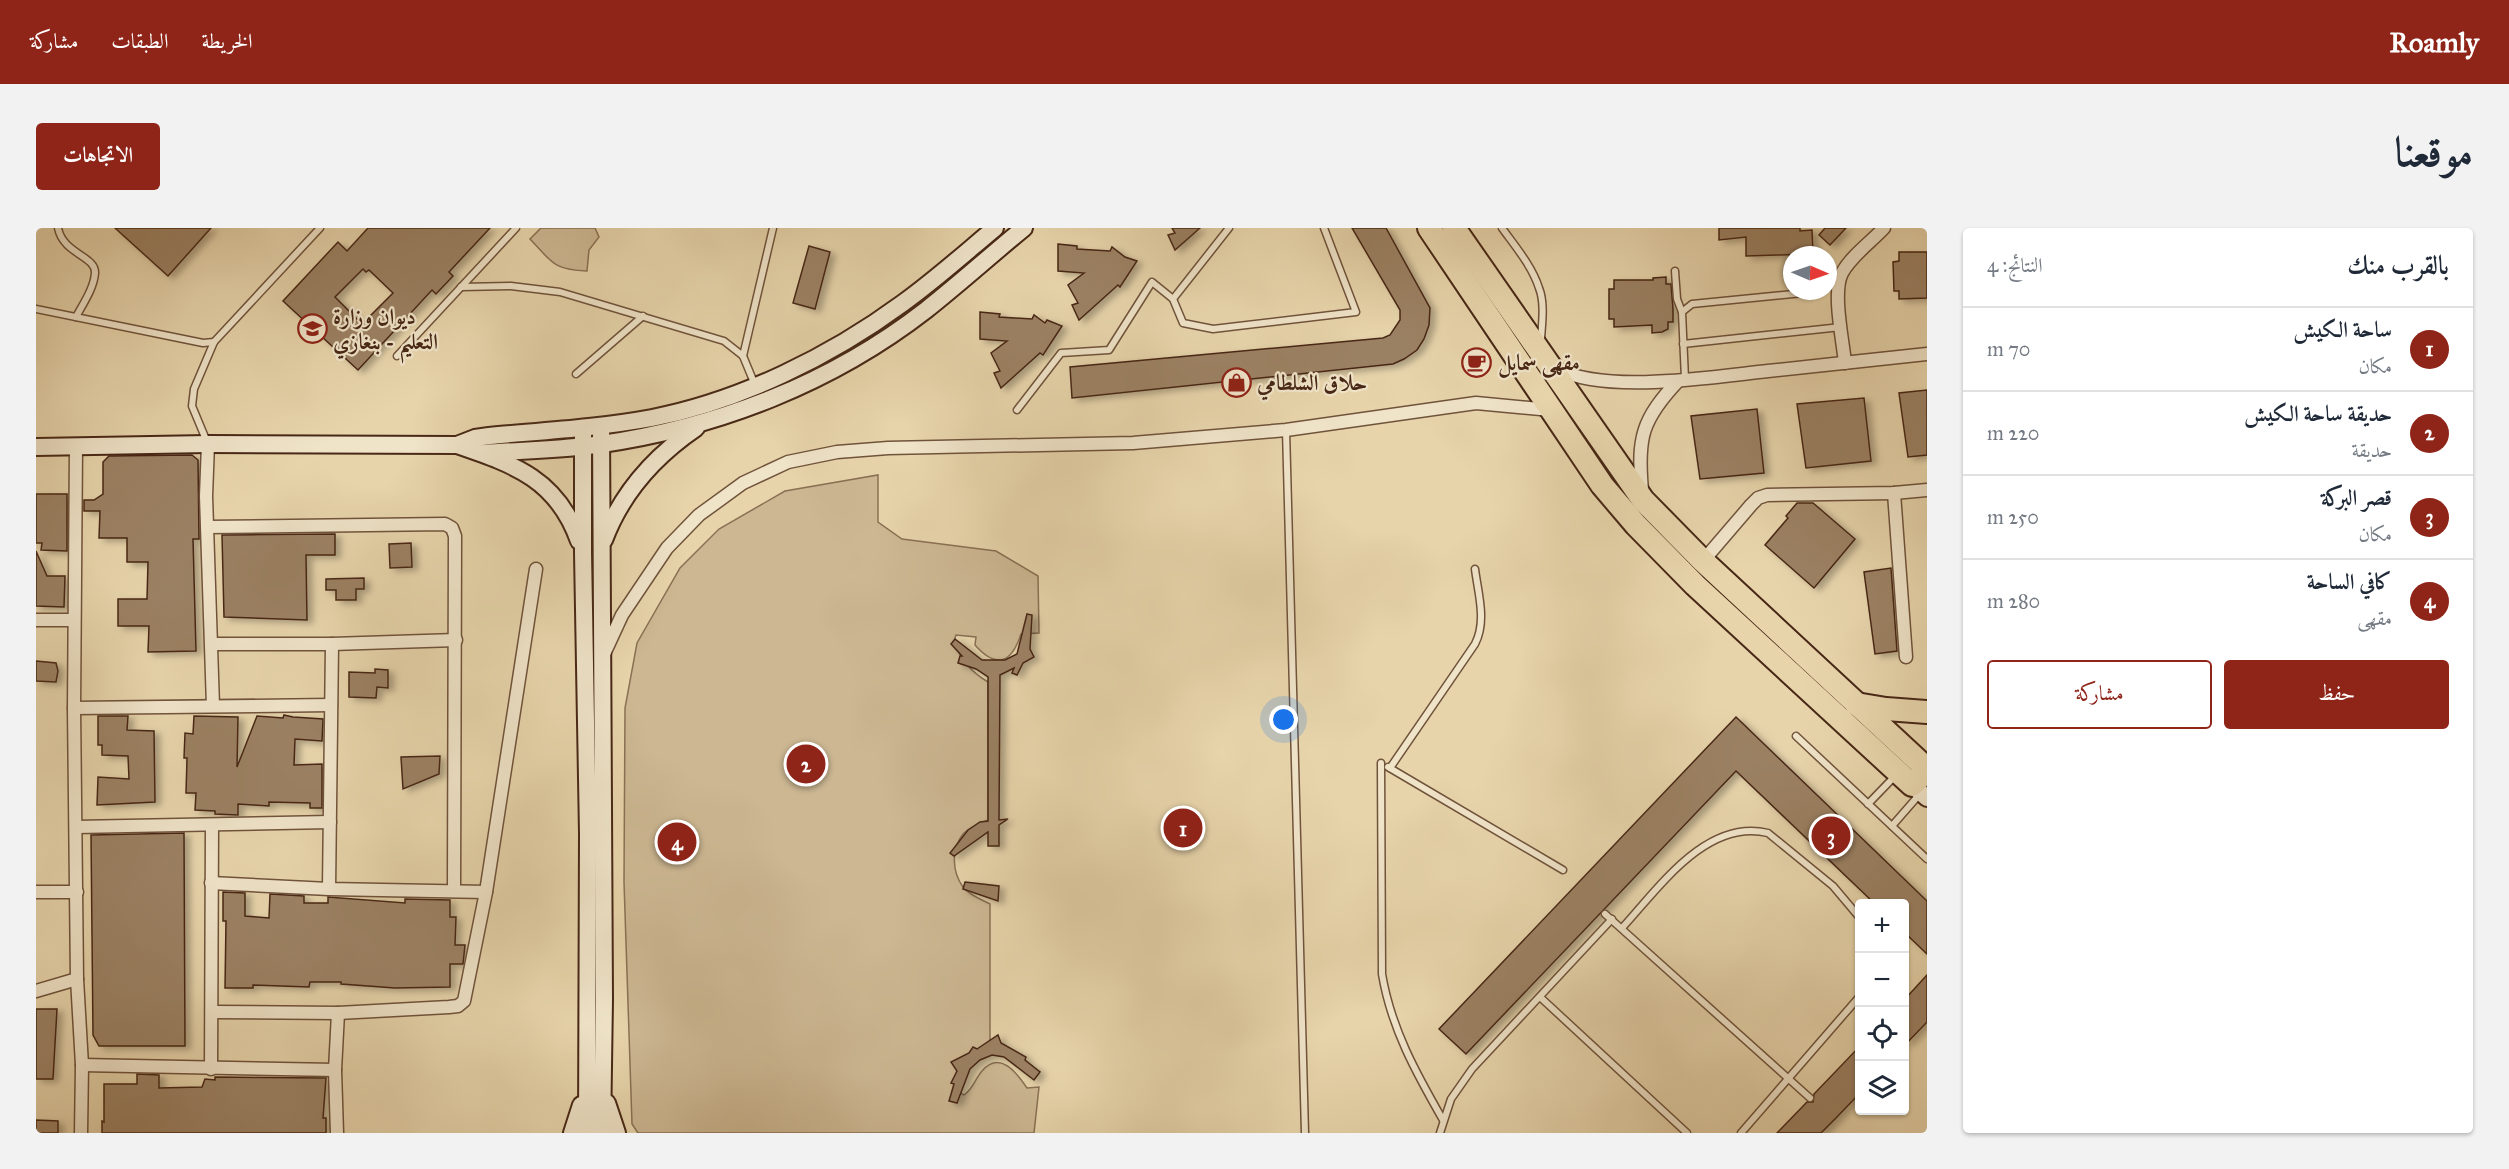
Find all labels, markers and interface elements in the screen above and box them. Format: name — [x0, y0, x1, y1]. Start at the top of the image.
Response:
text: Roamly — [2390, 25, 2479, 60]
text: مشاركة — [30, 28, 78, 54]
text: الطبقات — [111, 28, 168, 54]
text: الخريطة — [201, 28, 253, 54]
button: الاتجاهات — [36, 123, 160, 190]
text: موقعنا — [2395, 126, 2473, 178]
north arrow — [1783, 246, 1837, 300]
text: بالقرب منك — [2347, 249, 2449, 281]
text: النتائج: 4 — [1987, 253, 2043, 277]
place label: ديوان وزارة التعليم - بنغازي — [333, 303, 438, 364]
school or university icon: ديوان وزارة التعليم - بنغازي — [296, 313, 328, 345]
text: ساحة الكيش — [2293, 316, 2392, 343]
text: 70 m — [1987, 337, 2030, 361]
text: 1 — [2426, 337, 2433, 361]
cafe icon: مقهى سمايل — [1461, 346, 1493, 378]
place label: مقهى سمايل — [1498, 349, 1580, 378]
text: مكان — [2358, 354, 2392, 378]
shop icon: حلاق الشلطامي — [1220, 366, 1252, 398]
place label: حلاق الشلطامي — [1256, 369, 1367, 401]
text: حديقة ساحة الكيش — [2244, 400, 2392, 427]
text: 220 m — [1987, 421, 2039, 445]
text: 2 — [2425, 421, 2434, 445]
text: حديقة — [2352, 438, 2392, 462]
text: قصر البركة — [2321, 484, 2392, 511]
text: 250 m — [1987, 505, 2039, 529]
text: 3 — [2426, 505, 2434, 529]
text: مكان — [2358, 522, 2392, 546]
text: كافي الساحة — [2307, 568, 2392, 595]
text: 280 m — [1987, 589, 2040, 613]
text: 4 — [2424, 589, 2435, 613]
text: مقهى — [2357, 606, 2392, 630]
button: مشاركة — [1987, 660, 2212, 729]
button: حفظ — [2224, 660, 2449, 729]
your location — [1269, 705, 1298, 734]
pin: 2 — [786, 742, 826, 786]
pin: 1 — [1164, 806, 1202, 850]
pin: 3 — [1812, 814, 1850, 858]
pin: 4 — [658, 820, 696, 864]
map controls — [1855, 899, 1909, 1115]
button: + — [1855, 899, 1909, 953]
button: − — [1855, 953, 1909, 1007]
button: locate — [1855, 1007, 1909, 1061]
button: layers — [1855, 1061, 1909, 1115]

